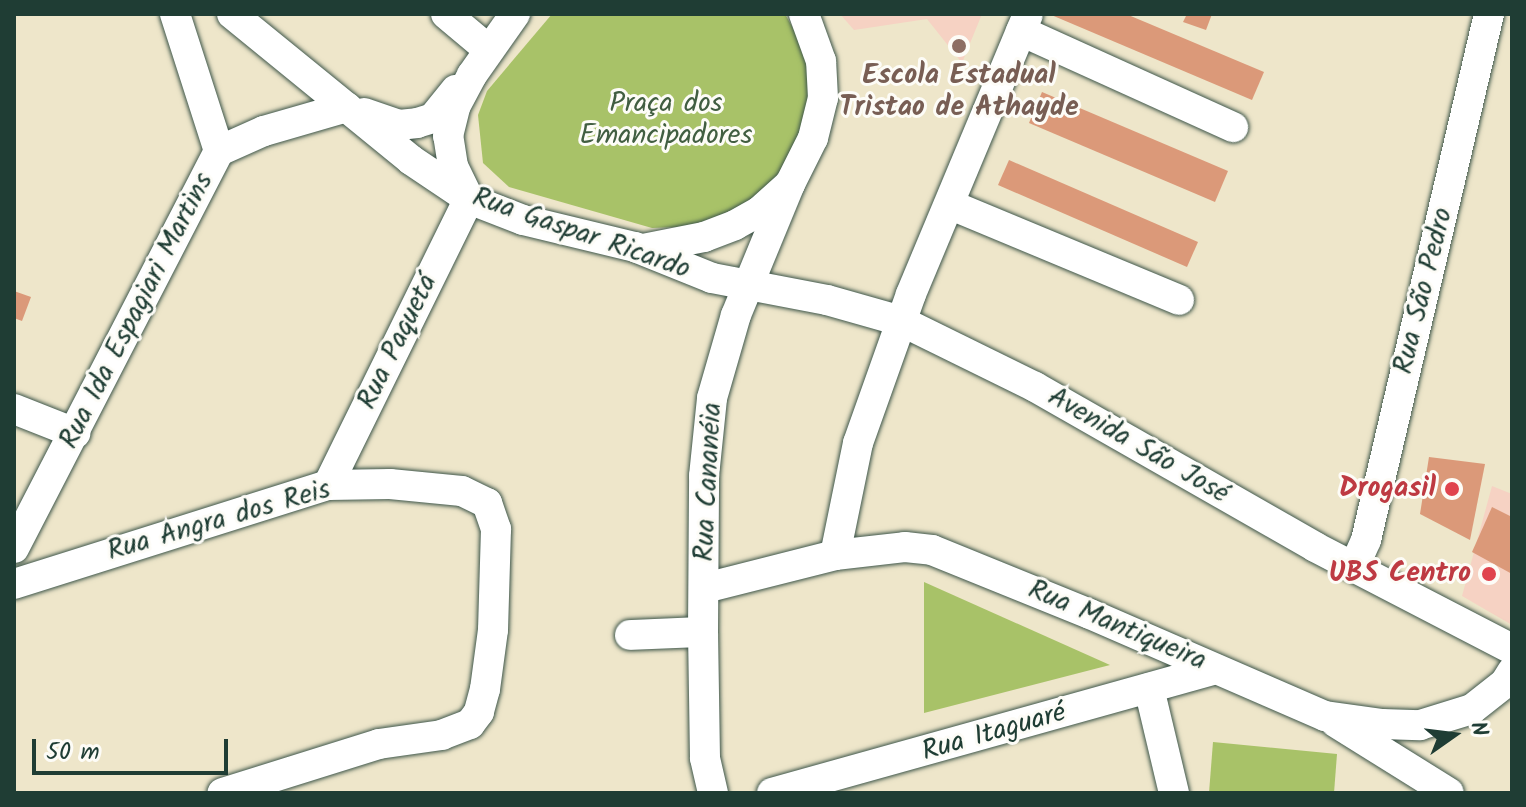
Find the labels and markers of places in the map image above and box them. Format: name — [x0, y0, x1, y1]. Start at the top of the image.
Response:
marker: Escola Estadual Tristao de Athayde — [950, 37, 968, 55]
place label: Escola Estadual Tristao de Athayde — [839, 59, 1079, 125]
place label: Drogasil — [1339, 472, 1436, 506]
marker: Drogasil — [1443, 480, 1461, 498]
place label: UBS Centro — [1329, 557, 1471, 591]
marker: UBS Centro — [1478, 563, 1500, 585]

